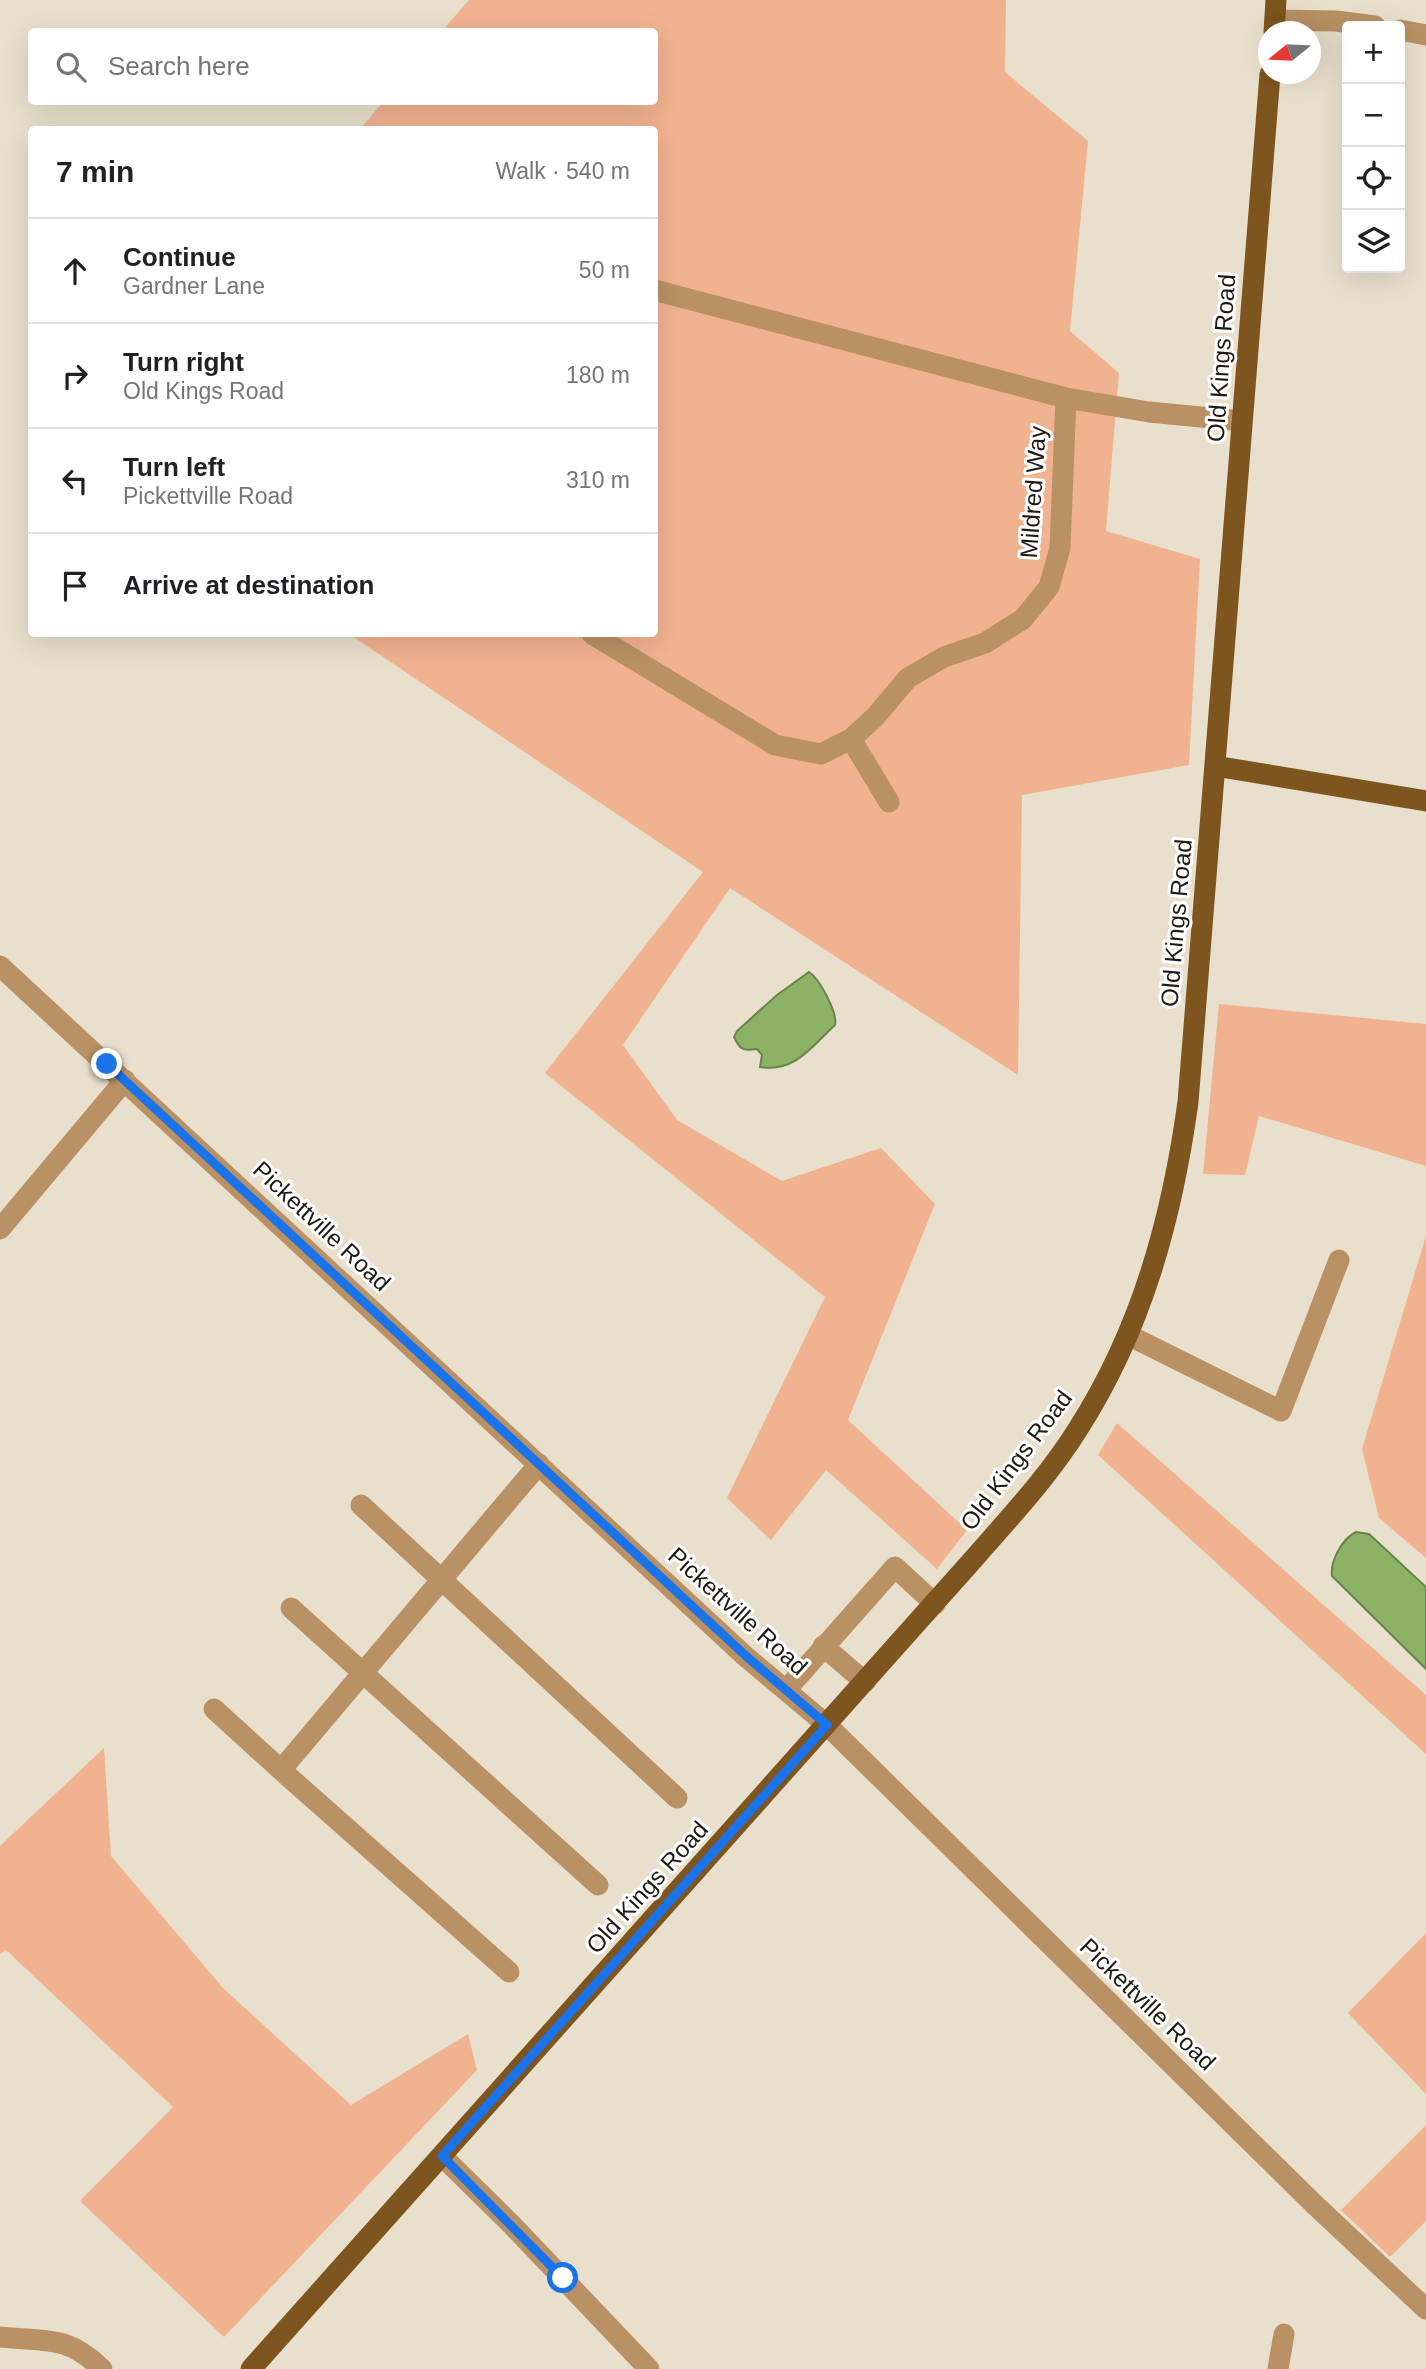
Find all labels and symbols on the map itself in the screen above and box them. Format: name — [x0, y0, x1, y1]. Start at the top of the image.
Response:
north arrow — [1258, 21, 1321, 84]
street label: Old Kings Road — [1202, 273, 1240, 443]
street label: Mildred Way — [1015, 425, 1051, 559]
street label: Old Kings Road — [1155, 838, 1197, 1008]
route end — [91, 1048, 122, 1079]
street label: Pickettville Road — [248, 1156, 396, 1296]
street label: Old Kings Road — [955, 1385, 1077, 1535]
street label: Pickettville Road — [663, 1542, 813, 1680]
street label: Old Kings Road — [581, 1816, 713, 1958]
street label: Pickettville Road — [1075, 1933, 1221, 2075]
route start — [547, 2262, 578, 2293]

